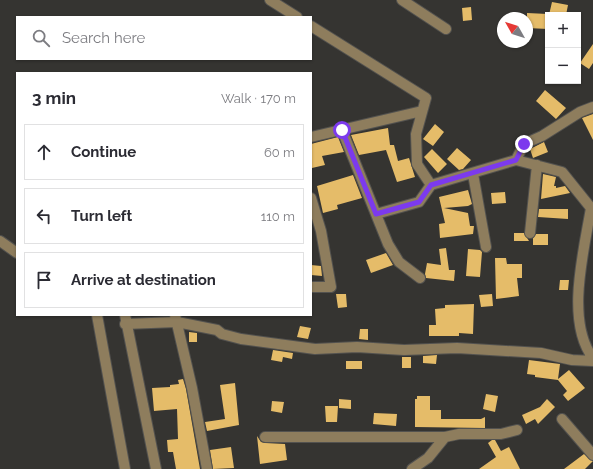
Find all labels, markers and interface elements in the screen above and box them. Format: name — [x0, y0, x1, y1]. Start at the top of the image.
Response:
north arrow — [497, 12, 533, 48]
map controls — [545, 12, 581, 84]
button: + — [545, 12, 581, 48]
search box — [16, 16, 312, 60]
icon: search — [30, 27, 52, 49]
text: Search here — [62, 29, 145, 47]
button: − — [545, 48, 581, 84]
text: 3 min — [32, 88, 76, 108]
text: Walk · 170 m — [221, 91, 296, 106]
route start — [333, 121, 351, 139]
route end — [515, 135, 533, 153]
icon: ahead — [33, 141, 55, 163]
text: Continue — [71, 143, 136, 161]
text: 60 m — [264, 145, 295, 160]
icon: left — [33, 205, 55, 227]
text: Turn left — [71, 207, 132, 225]
text: 110 m — [261, 209, 295, 224]
icon: arrive — [33, 269, 55, 291]
text: Arrive at destination — [71, 271, 216, 289]

